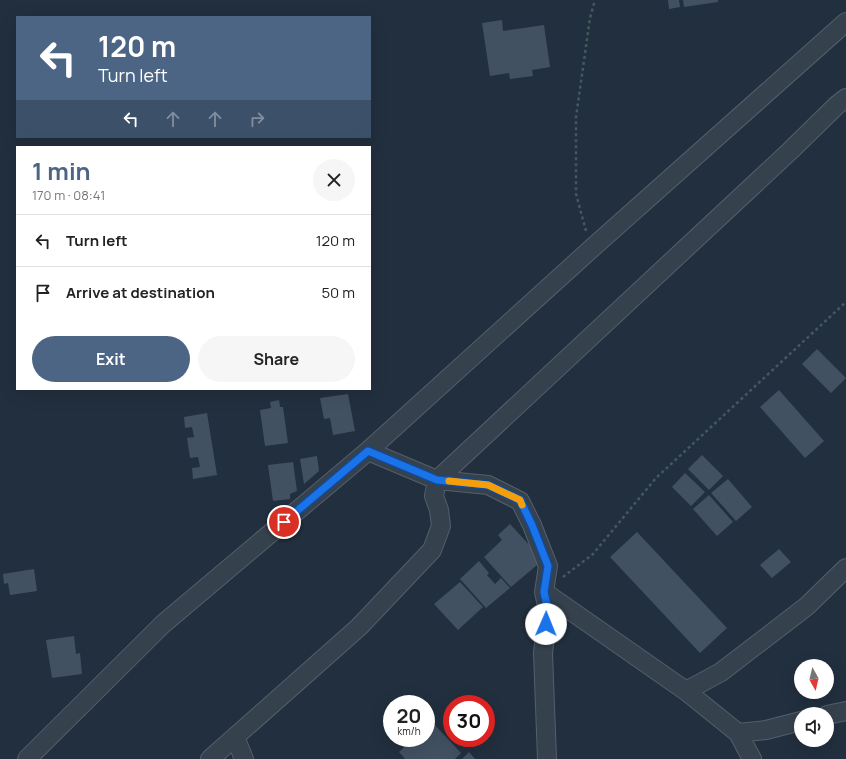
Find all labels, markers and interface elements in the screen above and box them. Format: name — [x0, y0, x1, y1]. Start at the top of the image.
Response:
text: 120 m — [98, 27, 176, 65]
icon: left — [32, 32, 84, 84]
text: Turn left — [98, 63, 168, 87]
icon: left — [120, 108, 142, 130]
icon: ahead — [162, 108, 184, 130]
icon: ahead — [204, 108, 226, 130]
icon: right — [246, 108, 268, 130]
text: 1 min — [32, 154, 91, 187]
button: close — [313, 159, 355, 201]
text: 170 m · 08:41 — [32, 186, 105, 204]
icon: left — [32, 230, 54, 252]
text: Turn left — [66, 230, 128, 251]
text: 120 m — [316, 230, 355, 251]
icon: arrive — [32, 282, 54, 304]
text: Arrive at destination — [66, 282, 215, 303]
text: 50 m — [321, 282, 355, 303]
button: Exit — [32, 336, 190, 382]
button: Share — [198, 336, 355, 382]
pin — [267, 505, 301, 539]
icon: arrive — [273, 511, 295, 533]
position arrow — [525, 603, 567, 645]
north arrow — [794, 659, 834, 699]
map controls — [794, 659, 834, 747]
speed limit sign: 30 — [443, 695, 495, 747]
text: 20 — [396, 702, 422, 729]
button: sound — [794, 707, 834, 747]
text: km/h — [397, 724, 421, 738]

